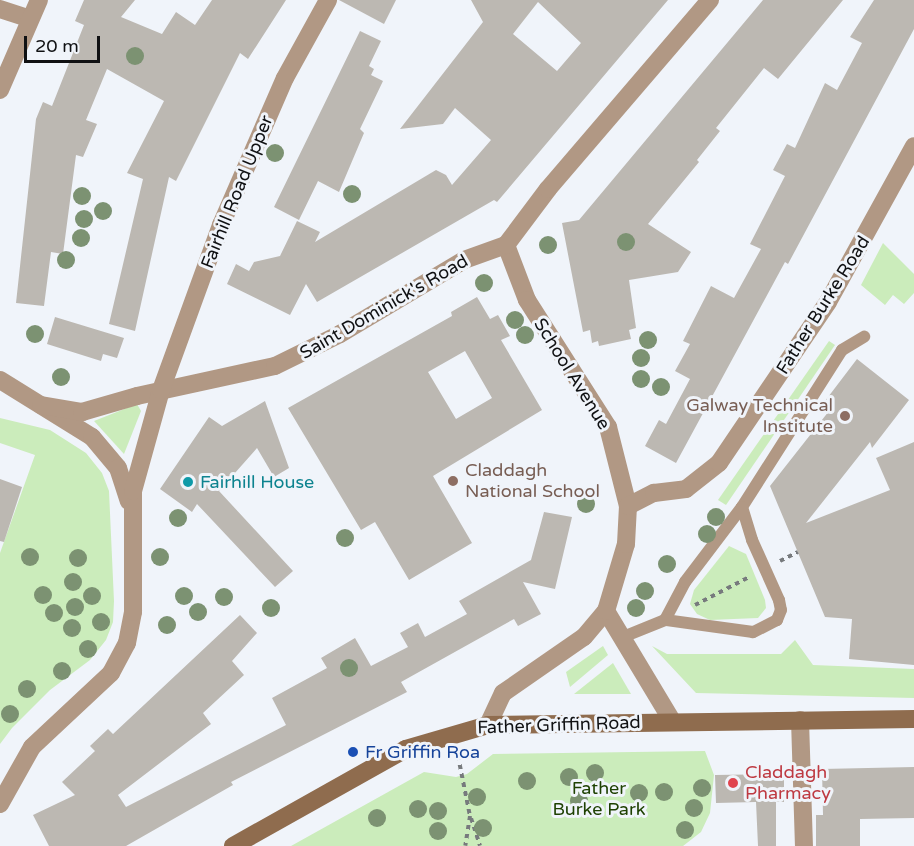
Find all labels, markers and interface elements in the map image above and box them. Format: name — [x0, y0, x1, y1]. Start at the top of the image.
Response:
scale bar — [27, 24, 104, 62]
text: 20 m — [35, 35, 79, 57]
street label: Fairhill Road Upper — [196, 112, 278, 272]
street label: Father Burke Road — [772, 232, 874, 378]
street label: Saint Dominick's Road — [296, 250, 472, 364]
street label: School Avenue — [529, 314, 615, 434]
place label: Galway Technical Institute — [686, 395, 833, 438]
marker: Galway Technical Institute — [838, 409, 852, 423]
place label: Claddagh National School — [465, 460, 600, 502]
place label: Fairhill House — [200, 471, 314, 493]
marker: Claddagh National School — [446, 474, 460, 488]
marker: Fairhill House — [181, 475, 195, 489]
street label: Father Griffin Road — [477, 711, 641, 739]
place label: Fr Griffin Roa — [365, 741, 480, 763]
marker: Fr Griffin Roa — [346, 745, 360, 759]
place label: Claddagh Pharmacy — [745, 762, 831, 804]
marker: Claddagh Pharmacy — [726, 776, 740, 790]
park label: Father Burke Park — [552, 778, 646, 820]

